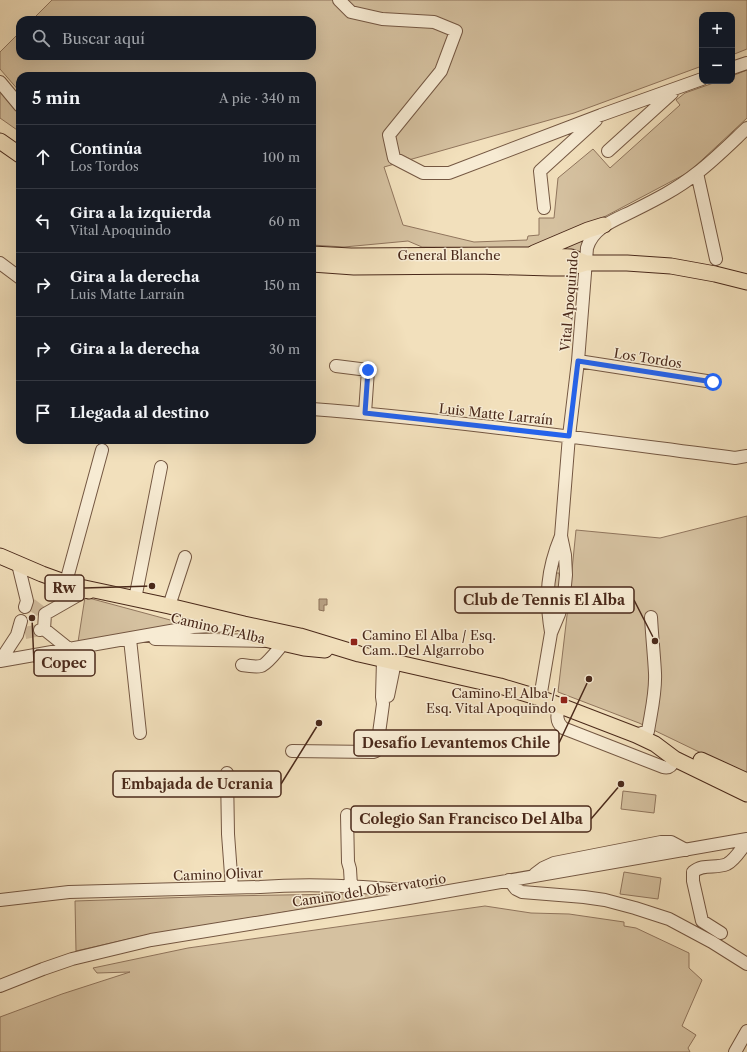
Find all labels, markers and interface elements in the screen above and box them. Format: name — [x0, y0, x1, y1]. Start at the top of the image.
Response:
map controls — [699, 12, 735, 84]
button: + — [699, 12, 735, 48]
search box — [16, 16, 316, 60]
icon: search — [30, 27, 52, 49]
text: Buscar aquí — [62, 29, 145, 48]
button: − — [699, 48, 735, 84]
text: 5 min — [32, 88, 80, 108]
text: A pie · 340 m — [219, 90, 300, 106]
text: Continúa — [70, 139, 142, 158]
icon: ahead — [32, 146, 54, 168]
text: 100 m — [262, 149, 300, 165]
text: Los Tordos — [70, 158, 139, 174]
text: Gira a la izquierda — [70, 203, 211, 222]
icon: left — [32, 210, 54, 232]
text: 60 m — [269, 213, 300, 229]
text: Vital Apoquindo — [70, 222, 171, 238]
street label: General Blanche — [398, 247, 500, 263]
street label: Vital Apoquindo — [557, 250, 581, 353]
text: Gira a la derecha — [70, 267, 200, 286]
icon: right — [32, 274, 54, 296]
text: 150 m — [264, 277, 300, 293]
text: Luis Matte Larraín — [70, 286, 185, 302]
icon: right — [32, 338, 54, 360]
text: Gira a la derecha — [70, 339, 200, 358]
text: 30 m — [269, 341, 300, 357]
street label: Los Tordos — [613, 345, 683, 371]
route end — [359, 361, 377, 379]
route start — [704, 373, 722, 391]
street label: Luis Matte Larraín — [438, 400, 554, 428]
icon: arrive — [32, 402, 54, 424]
text: Llegada al destino — [70, 403, 209, 422]
callout: Rw — [45, 575, 84, 601]
text: Rw — [52, 579, 77, 597]
callout: Club de Tennis El Alba — [455, 587, 634, 613]
text: Club de Tennis El Alba — [463, 591, 626, 609]
street label: Camino El Alba — [169, 609, 267, 647]
place label: Camino El Alba / Esq. Cam. Del Algarrobo — [362, 627, 496, 658]
marker: Camino El Alba / Esq. Cam. Del Algarrobo — [349, 637, 359, 647]
callout: Copec — [34, 650, 95, 676]
text: Copec — [41, 654, 87, 672]
place label: Camino El Alba / Esq. Vital Apoquindo — [426, 685, 556, 716]
marker: Camino El Alba / Esq. Vital Apoquindo — [559, 695, 569, 705]
callout: Desafío Levantemos Chile — [354, 730, 559, 756]
text: Desafío Levantemos Chile — [362, 734, 550, 752]
callout: Embajada de Ucrania — [113, 771, 281, 797]
text: Embajada de Ucrania — [121, 775, 274, 793]
callout: Colegio San Francisco Del Alba — [351, 806, 591, 832]
text: Colegio San Francisco Del Alba — [359, 810, 584, 828]
street label: Camino Olivar — [173, 864, 264, 884]
street label: Camino del Observatorio — [291, 870, 447, 910]

